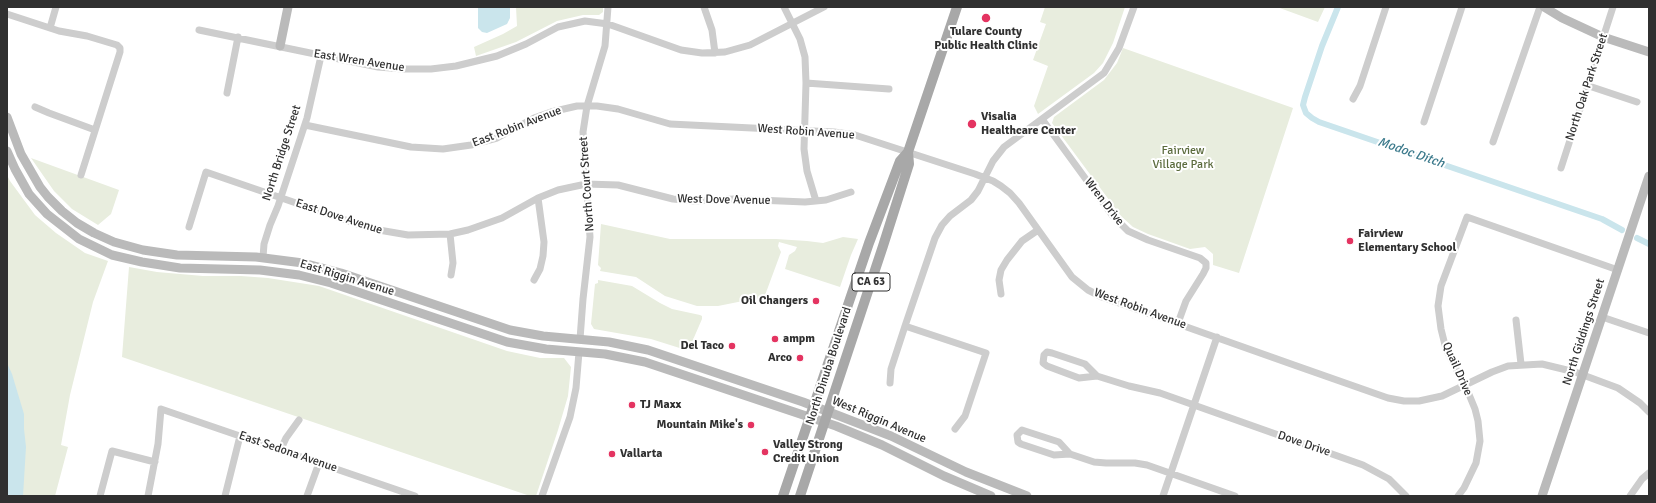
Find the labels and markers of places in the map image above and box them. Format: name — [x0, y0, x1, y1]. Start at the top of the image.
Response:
marker: Tulare County Public Health Clinic — [980, 12, 992, 24]
place label: Tulare County Public Health Clinic — [934, 25, 1038, 53]
place label: Visalia Healthcare Center — [981, 110, 1076, 138]
marker: Visalia Healthcare Center — [966, 118, 978, 130]
place label: Fairview Elementary School — [1358, 227, 1456, 255]
marker: Fairview Elementary School — [1345, 236, 1355, 246]
place label: Oil Changers — [741, 294, 808, 308]
marker: Oil Changers — [811, 296, 821, 306]
place label: ampm — [783, 332, 815, 346]
marker: ampm — [770, 334, 780, 344]
place label: Del Taco — [680, 339, 724, 353]
marker: Del Taco — [727, 341, 737, 351]
place label: Arco — [768, 351, 792, 365]
marker: Arco — [795, 353, 805, 363]
place label: TJ Maxx — [640, 398, 681, 412]
marker: TJ Maxx — [627, 400, 637, 410]
place label: Mountain Mike's — [656, 418, 743, 432]
marker: Mountain Mike's — [746, 420, 756, 430]
place label: Valley Strong Credit Union — [773, 438, 843, 466]
place label: Vallarta — [620, 447, 662, 461]
marker: Valley Strong Credit Union — [760, 447, 770, 457]
marker: Vallarta — [607, 449, 617, 459]

